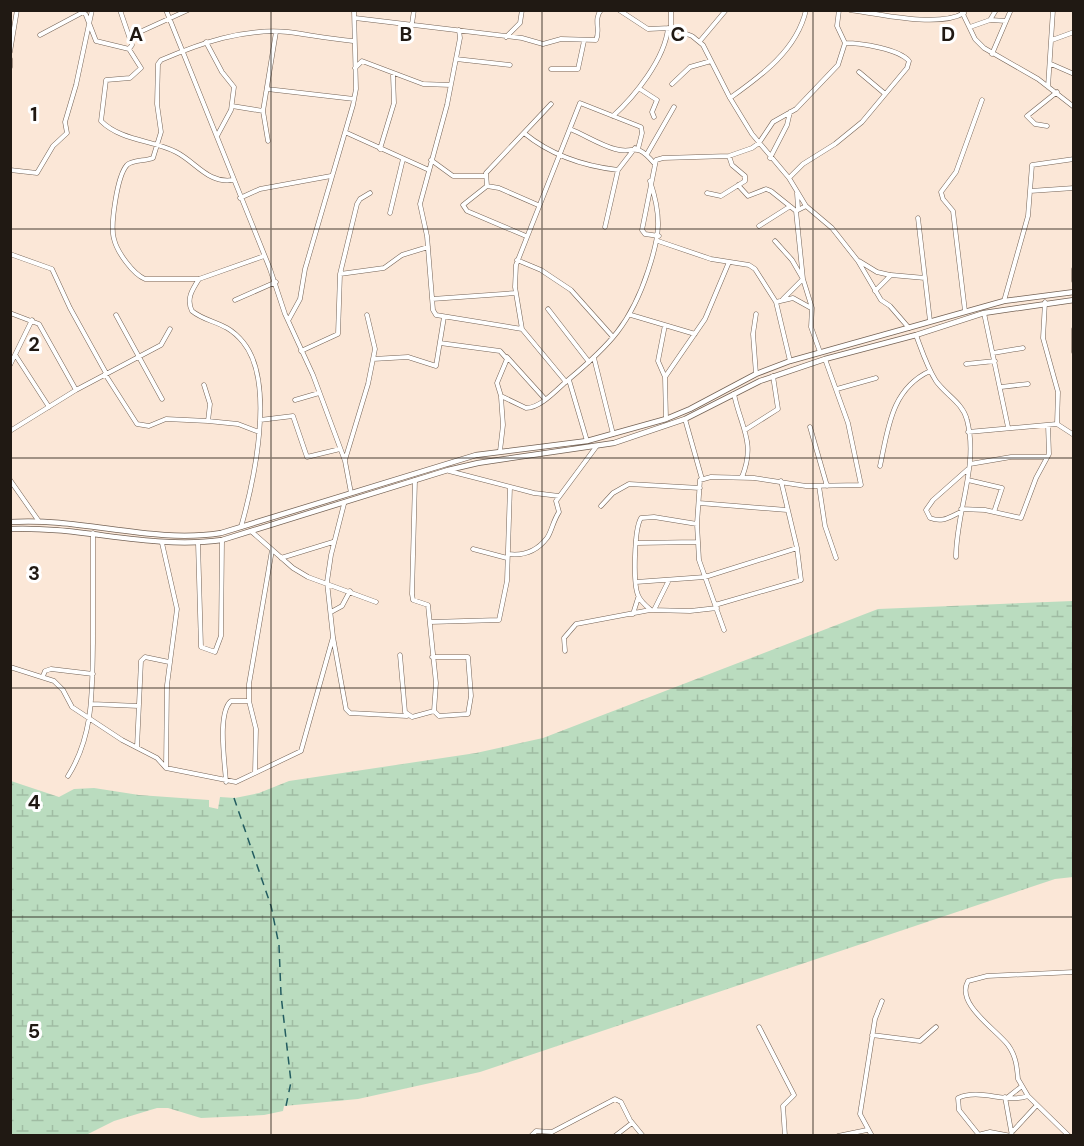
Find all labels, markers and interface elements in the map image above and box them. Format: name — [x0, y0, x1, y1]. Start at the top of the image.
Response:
text: A — [129, 21, 143, 47]
text: B — [400, 21, 412, 47]
text: C — [671, 21, 685, 47]
text: D — [941, 21, 955, 47]
text: 1 — [30, 101, 38, 127]
text: 2 — [28, 331, 40, 357]
text: 3 — [28, 560, 40, 586]
text: 4 — [28, 789, 41, 815]
text: 5 — [28, 1018, 40, 1044]

